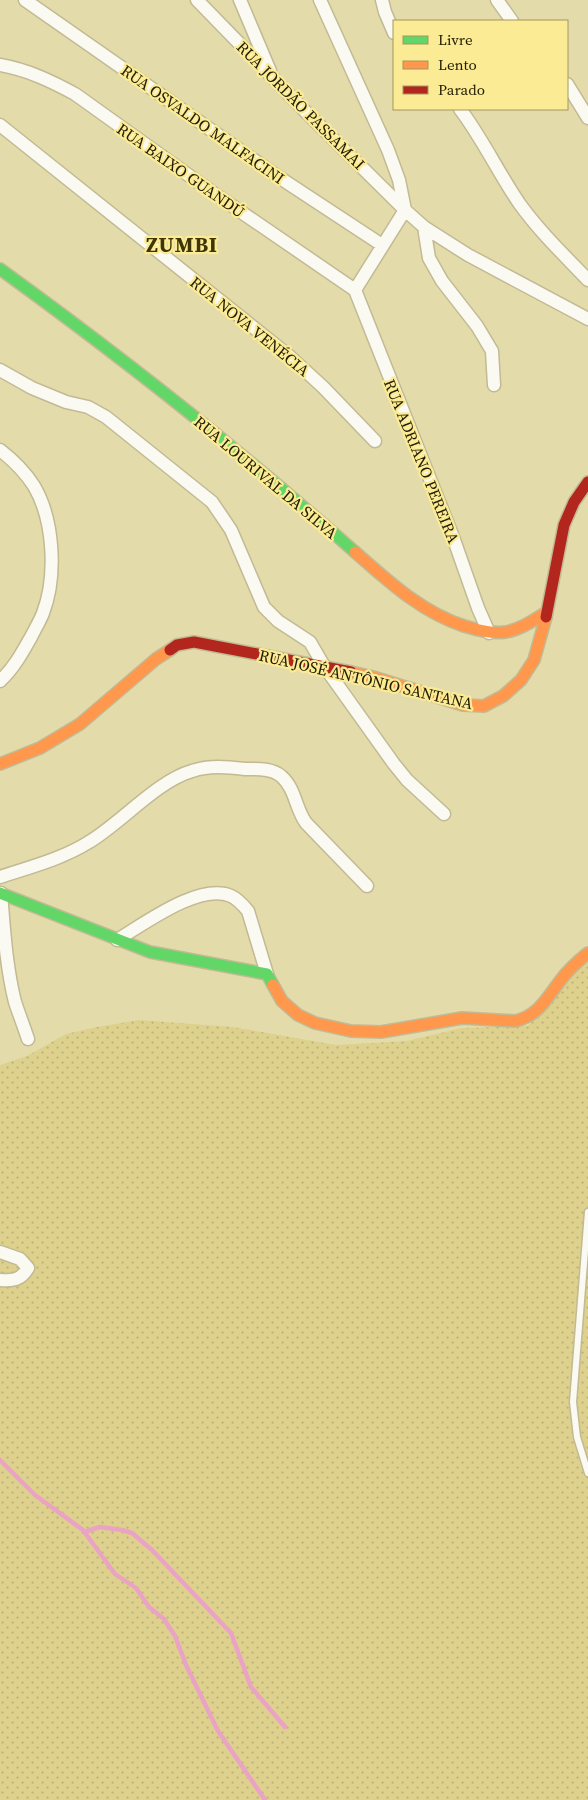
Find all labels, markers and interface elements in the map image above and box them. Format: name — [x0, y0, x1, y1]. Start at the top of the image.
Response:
legend — [393, 20, 568, 110]
text: Livre — [438, 29, 473, 50]
street label: RUA JORDÃO PASSAMAI — [232, 36, 370, 174]
text: Lento — [438, 54, 477, 75]
street label: RUA OSVALDO MALFACINI — [117, 59, 289, 189]
text: Parado — [438, 79, 485, 100]
street label: RUA BAIXO GUANDÚ — [113, 118, 250, 223]
district label: ZUMBI — [146, 230, 218, 259]
street label: RUA NOVA VENÉCIA — [186, 271, 315, 381]
street label: RUA ADRIANO PEREIRA — [379, 376, 465, 547]
street label: RUA LOURIVAL DA SILVA — [190, 410, 343, 544]
street label: RUA JOSÉ ANTÔNIO SANTANA — [257, 644, 475, 714]

